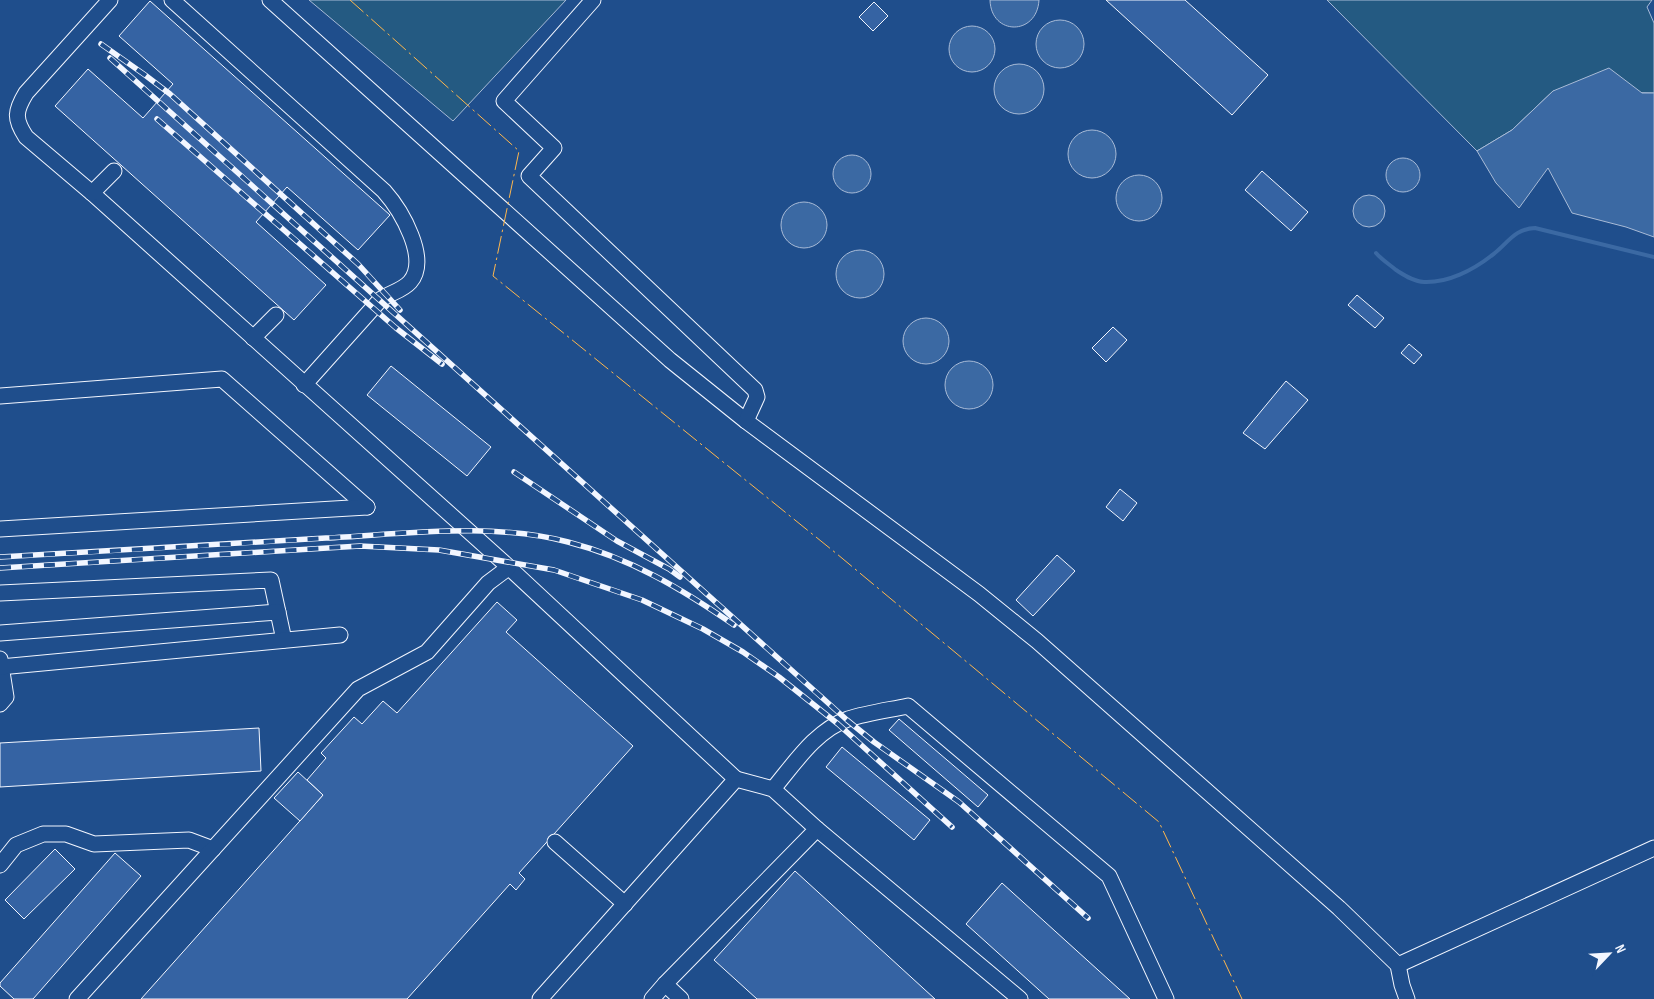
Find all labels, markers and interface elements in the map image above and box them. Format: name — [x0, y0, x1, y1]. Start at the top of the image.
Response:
north arrow — [1584, 929, 1634, 979]
text: N — [1611, 942, 1630, 956]

